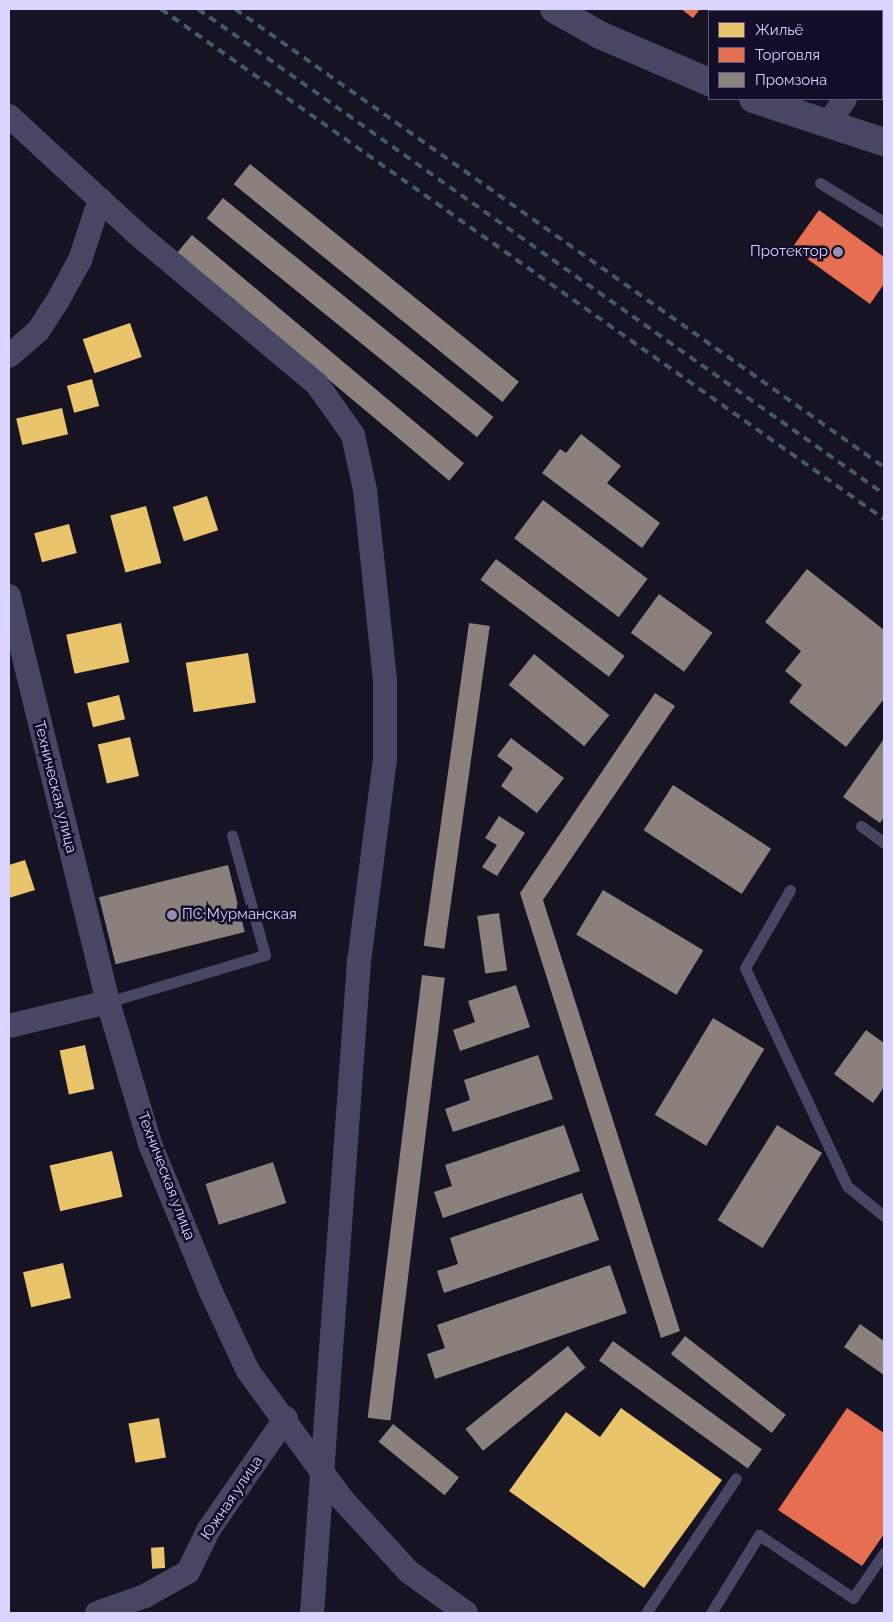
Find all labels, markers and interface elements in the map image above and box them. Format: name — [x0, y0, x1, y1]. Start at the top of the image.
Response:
legend — [708, 10, 883, 100]
text: Жильё — [755, 21, 803, 39]
text: Торговля — [755, 46, 820, 64]
text: Промзона — [755, 71, 827, 89]
place label: Протектор — [750, 243, 828, 261]
marker: Протектор — [832, 246, 844, 258]
street label: Техническая улица — [30, 719, 80, 855]
place label: ПС Мурманская — [182, 906, 297, 924]
marker: ПС Мурманская — [166, 909, 178, 921]
street label: Техническая улица — [133, 1109, 199, 1243]
street label: Южная улица — [197, 1453, 267, 1543]

